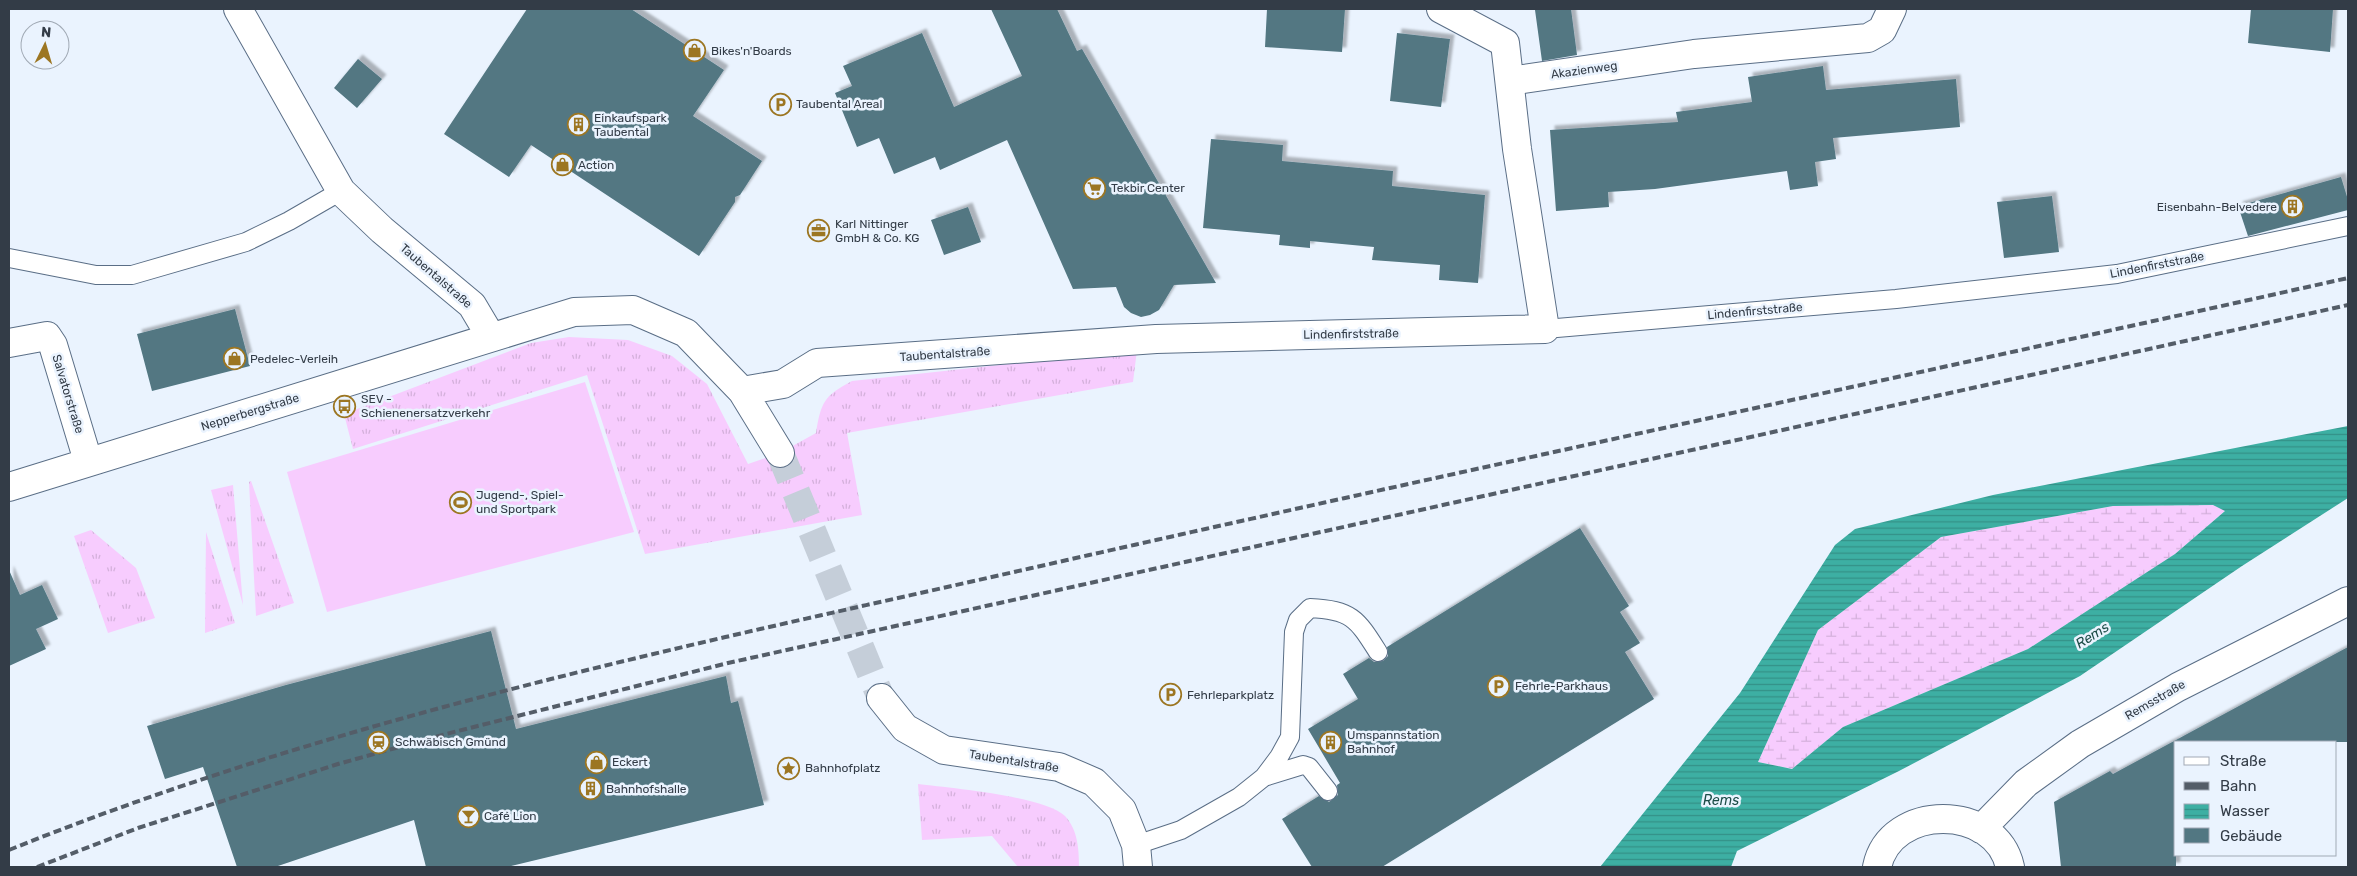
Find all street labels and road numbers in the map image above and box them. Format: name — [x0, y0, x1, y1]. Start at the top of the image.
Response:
street label: Akazienweg — [1550, 58, 1618, 82]
street label: Taubentalstraße — [397, 241, 475, 311]
street label: Lindenfirststraße — [2109, 249, 2206, 281]
street label: Lindenfirststraße — [1707, 300, 1803, 322]
street label: Lindenfirststraße — [1303, 326, 1399, 342]
street label: Taubentalstraße — [899, 344, 991, 364]
street label: Salvatorstraße — [49, 353, 87, 435]
street label: Nepperbergstraße — [199, 390, 301, 434]
street label: Remsstraße — [2122, 677, 2188, 723]
street label: Taubentalstraße — [968, 747, 1060, 775]

